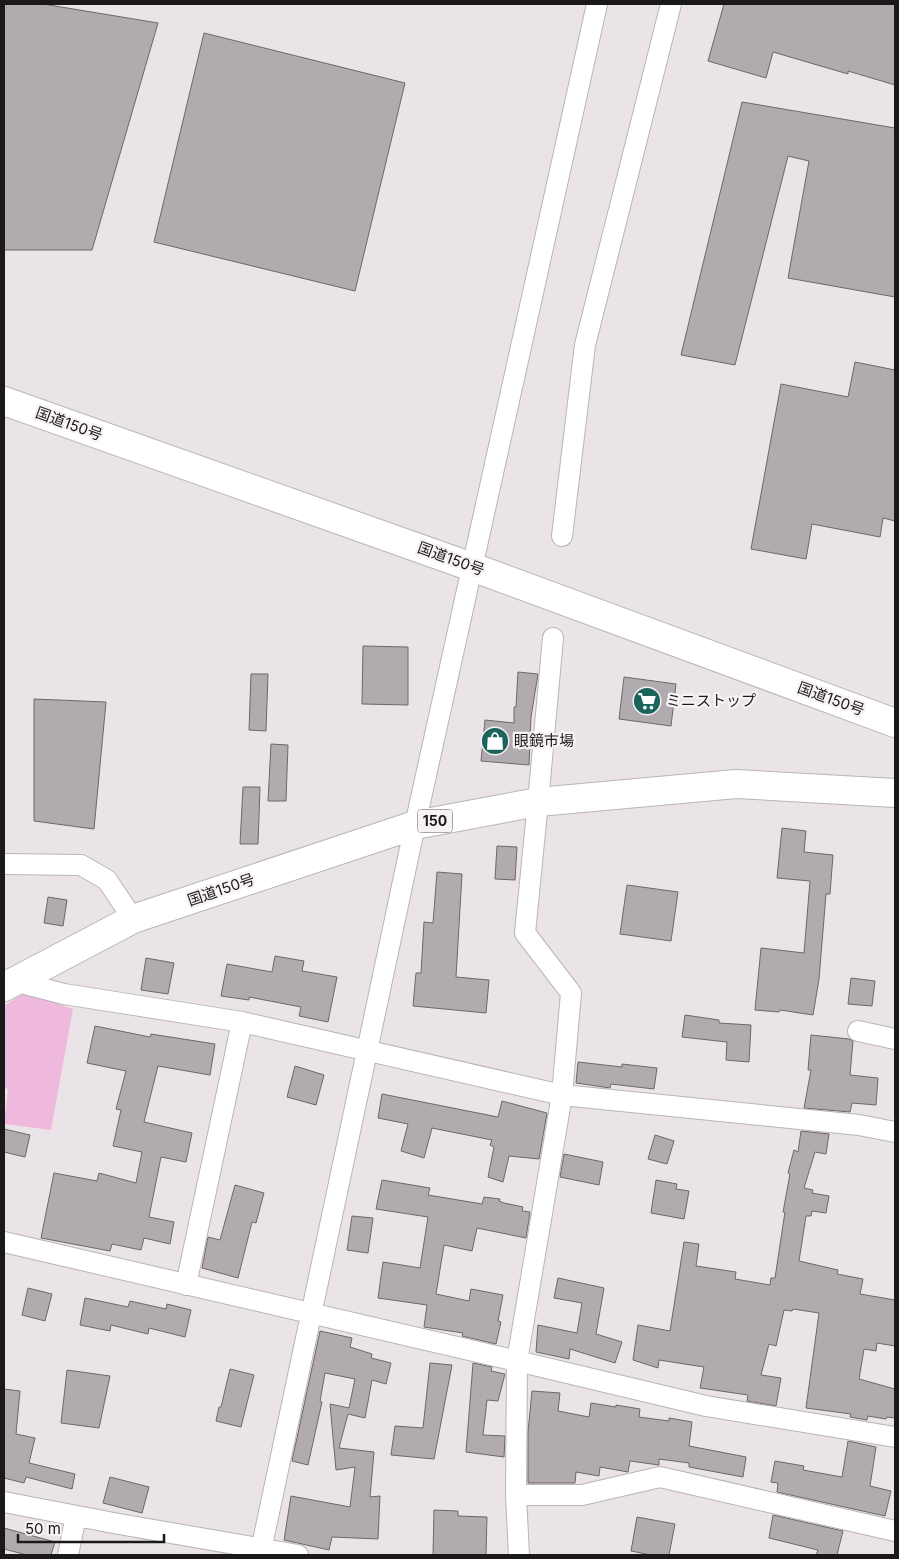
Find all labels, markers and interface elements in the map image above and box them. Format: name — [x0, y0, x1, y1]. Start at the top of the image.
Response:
street label: 国道150号 — [33, 403, 105, 444]
street label: 国道150号 — [415, 538, 487, 579]
street label: 国道150号 — [795, 678, 867, 719]
supermarket icon: ミニストップ — [632, 686, 662, 716]
place label: ミニストップ — [666, 691, 756, 710]
shop icon: 眼鏡市場 — [480, 726, 510, 756]
place label: 眼鏡市場 — [514, 731, 574, 750]
road number: 150 — [418, 809, 452, 832]
street label: 国道150号 — [185, 869, 257, 910]
scale bar — [18, 1512, 164, 1544]
text: 50 m — [25, 1519, 61, 1538]

